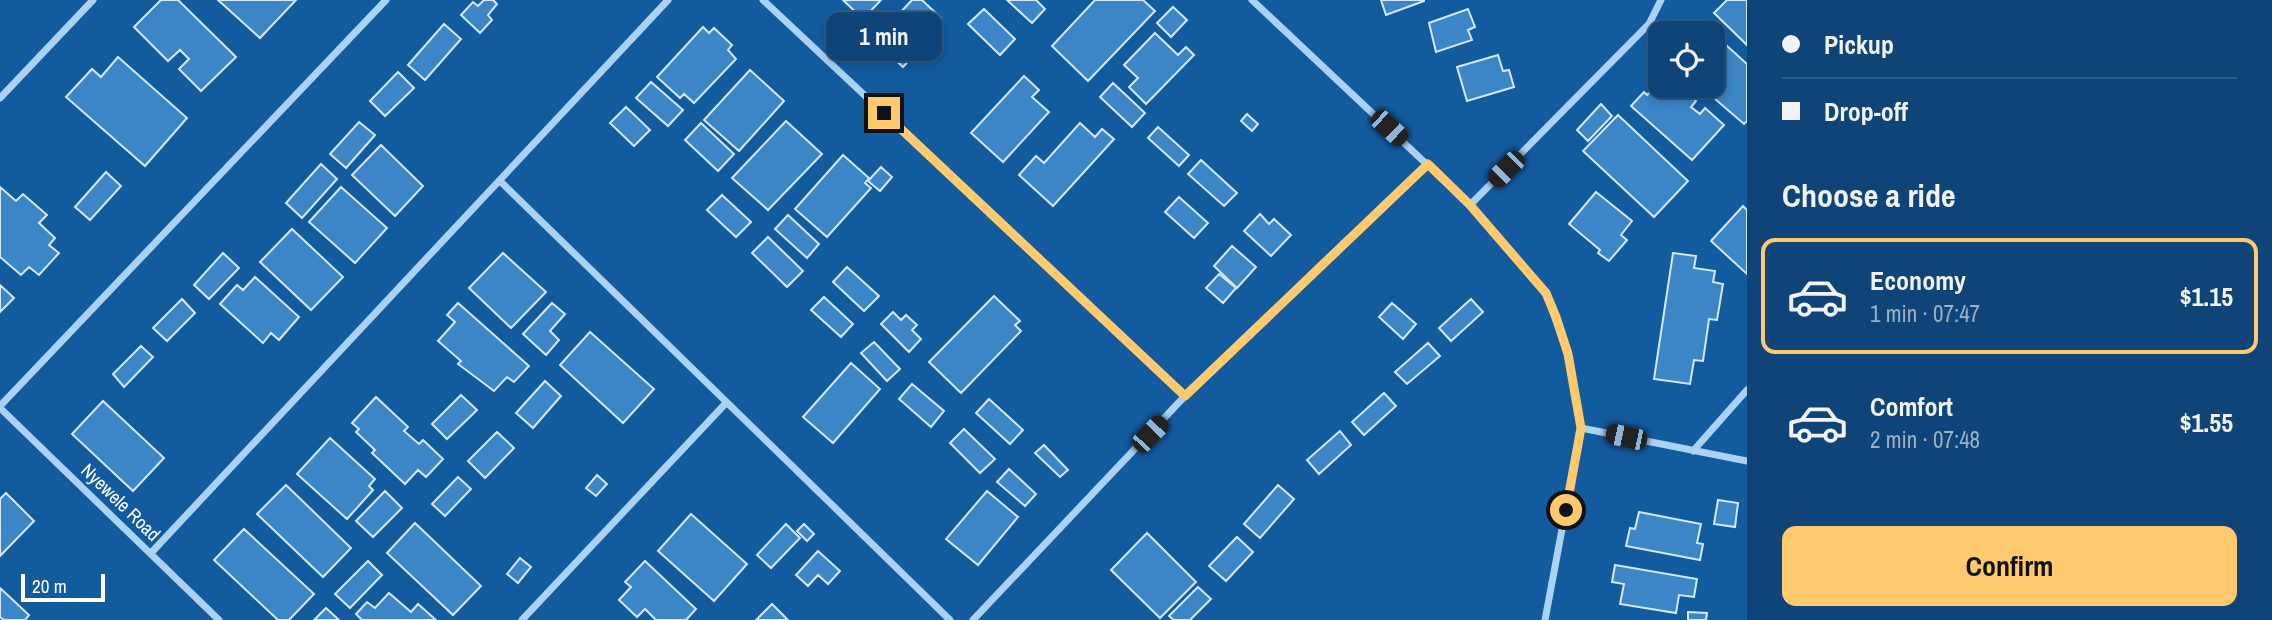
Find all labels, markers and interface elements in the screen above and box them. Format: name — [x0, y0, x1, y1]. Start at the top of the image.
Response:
callout: 1 min — [826, 11, 942, 60]
text: 1 min — [859, 21, 909, 52]
map controls — [1648, 21, 1725, 98]
button: locate — [1648, 21, 1725, 98]
text: Pickup — [1824, 27, 1894, 62]
text: Drop-off — [1824, 94, 1908, 129]
route end — [868, 97, 900, 129]
car — [1367, 106, 1412, 150]
car — [1484, 147, 1529, 191]
text: Choose a ride — [1782, 174, 1956, 217]
text: Economy — [1870, 263, 1966, 298]
icon: car — [1786, 265, 1849, 328]
text: $1.15 — [2180, 279, 2233, 314]
text: 1 min · 07:47 — [1870, 298, 1980, 329]
text: Comfort — [1870, 389, 1953, 424]
icon: car — [1786, 391, 1849, 454]
text: $1.55 — [2180, 405, 2233, 440]
car — [1128, 412, 1173, 456]
car — [1604, 422, 1649, 452]
text: 2 min · 07:48 — [1870, 424, 1980, 455]
street label: Nyewele Road — [76, 457, 166, 547]
route start — [1550, 494, 1582, 526]
button: Confirm — [1782, 526, 2237, 606]
scale bar — [21, 571, 105, 603]
text: 20 m — [32, 573, 67, 599]

